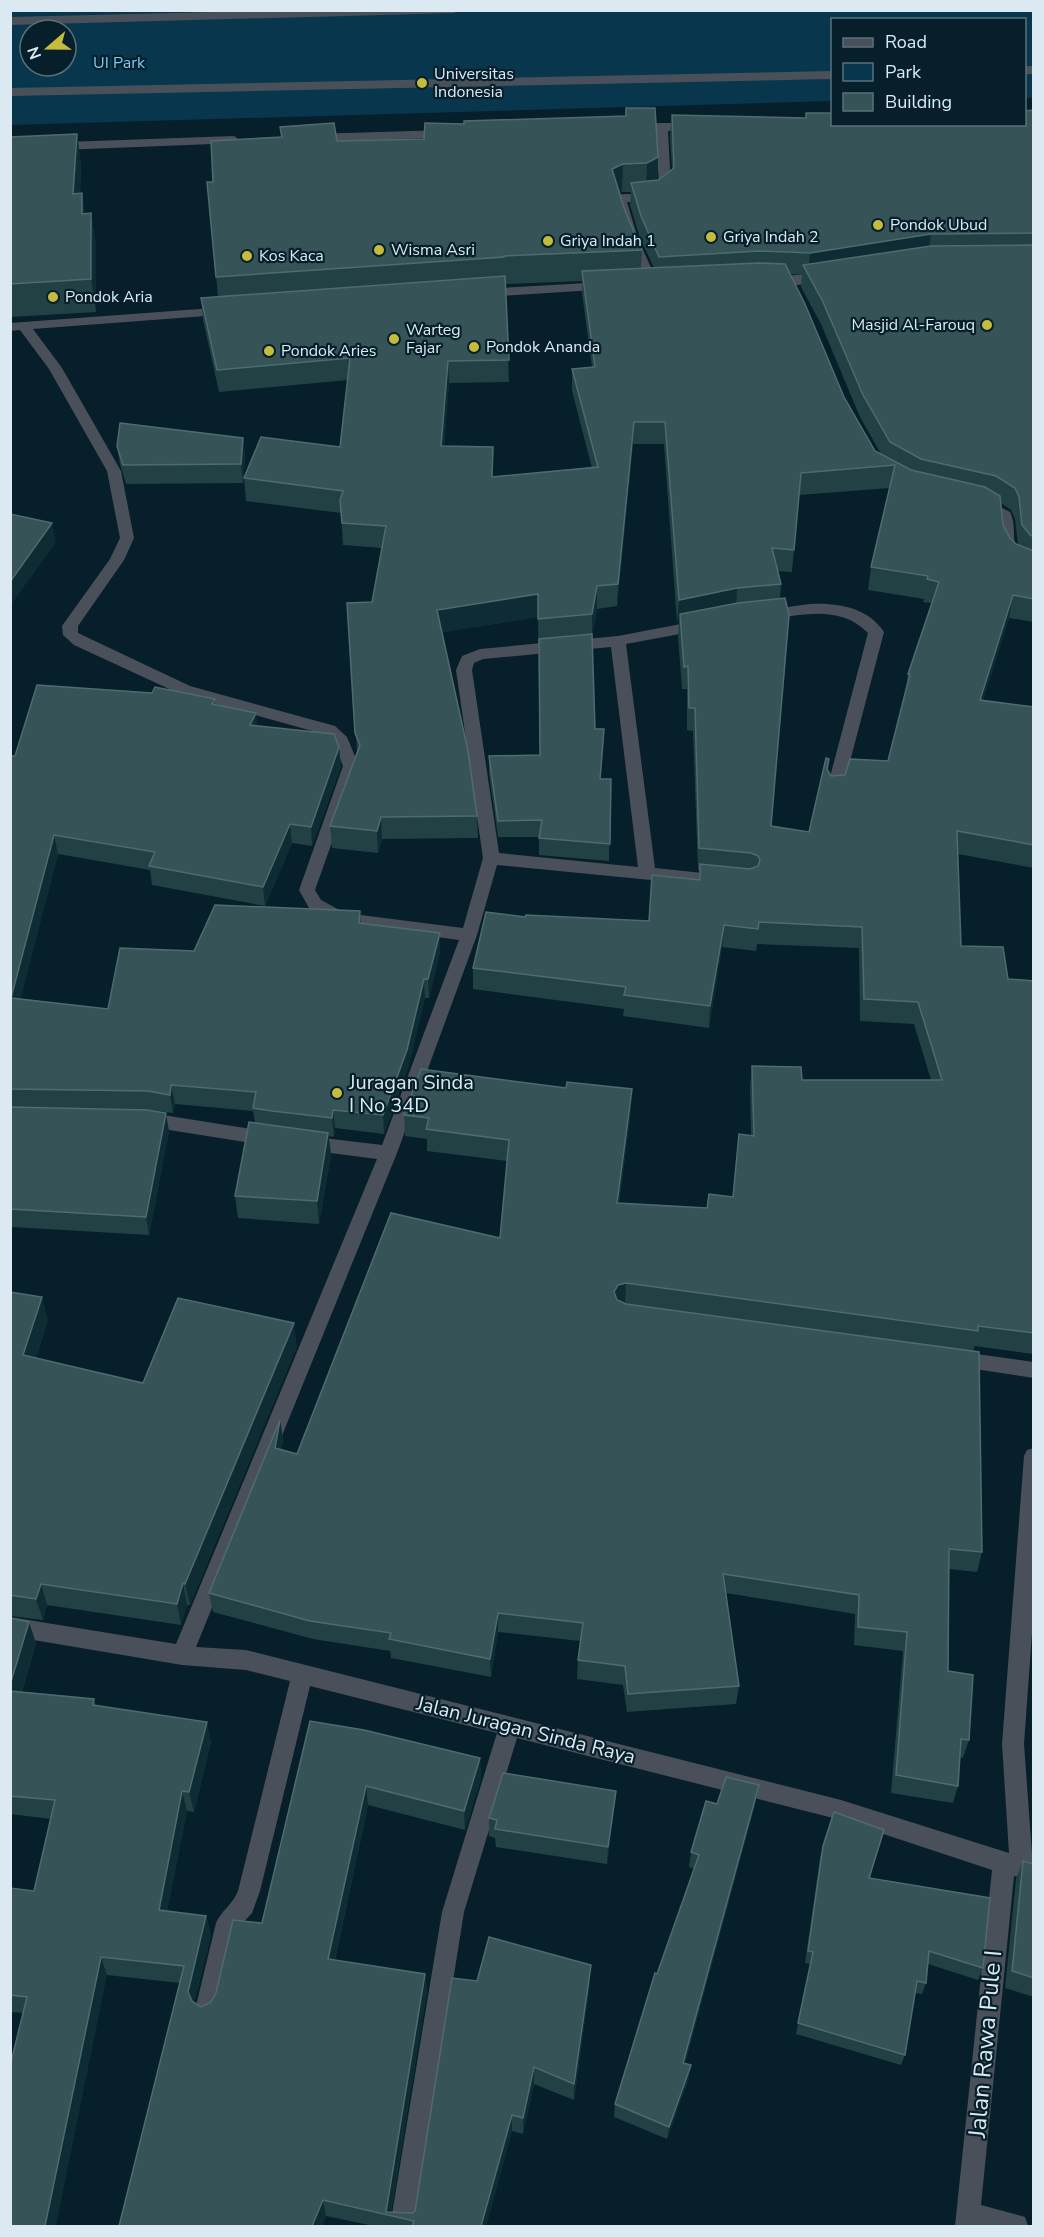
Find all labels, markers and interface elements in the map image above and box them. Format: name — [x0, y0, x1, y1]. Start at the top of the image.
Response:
north arrow — [18, 18, 78, 78]
legend — [831, 18, 1026, 126]
text: Road — [885, 30, 927, 54]
text: N — [22, 43, 47, 62]
park label: UI Park — [93, 52, 146, 74]
text: Park — [885, 60, 922, 84]
place label: Universitas Indonesia — [434, 63, 514, 103]
marker: Universitas Indonesia — [415, 76, 429, 90]
text: Building — [885, 90, 952, 114]
place label: Pondok Ubud — [890, 214, 987, 236]
marker: Pondok Ubud — [871, 218, 885, 232]
place label: Griya Indah 2 — [723, 226, 819, 248]
place label: Griya Indah 1 — [560, 230, 656, 252]
marker: Griya Indah 2 — [704, 230, 718, 244]
marker: Griya Indah 1 — [541, 234, 555, 248]
place label: Wisma Asri — [391, 239, 475, 261]
marker: Wisma Asri — [372, 243, 386, 257]
place label: Kos Kaca — [259, 245, 324, 267]
marker: Kos Kaca — [240, 249, 254, 263]
place label: Pondok Aria — [65, 286, 153, 308]
marker: Pondok Aria — [46, 290, 60, 304]
place label: Masjid Al-Farouq — [851, 314, 975, 336]
marker: Masjid Al-Farouq — [980, 318, 994, 332]
place label: Warteg Fajar — [406, 319, 461, 359]
marker: Warteg Fajar — [387, 332, 401, 346]
place label: Pondok Ananda — [486, 336, 600, 358]
place label: Pondok Aries — [281, 340, 376, 362]
marker: Pondok Ananda — [467, 340, 481, 354]
marker: Pondok Aries — [262, 344, 276, 358]
place label: Juragan Sinda I No 34D — [348, 1069, 474, 1119]
marker: Juragan Sinda I No 34D — [330, 1086, 344, 1100]
street label: Jalan Juragan Sinda Raya — [413, 1690, 638, 1770]
street label: Jalan Rawa Pule I — [961, 1949, 1009, 2140]

